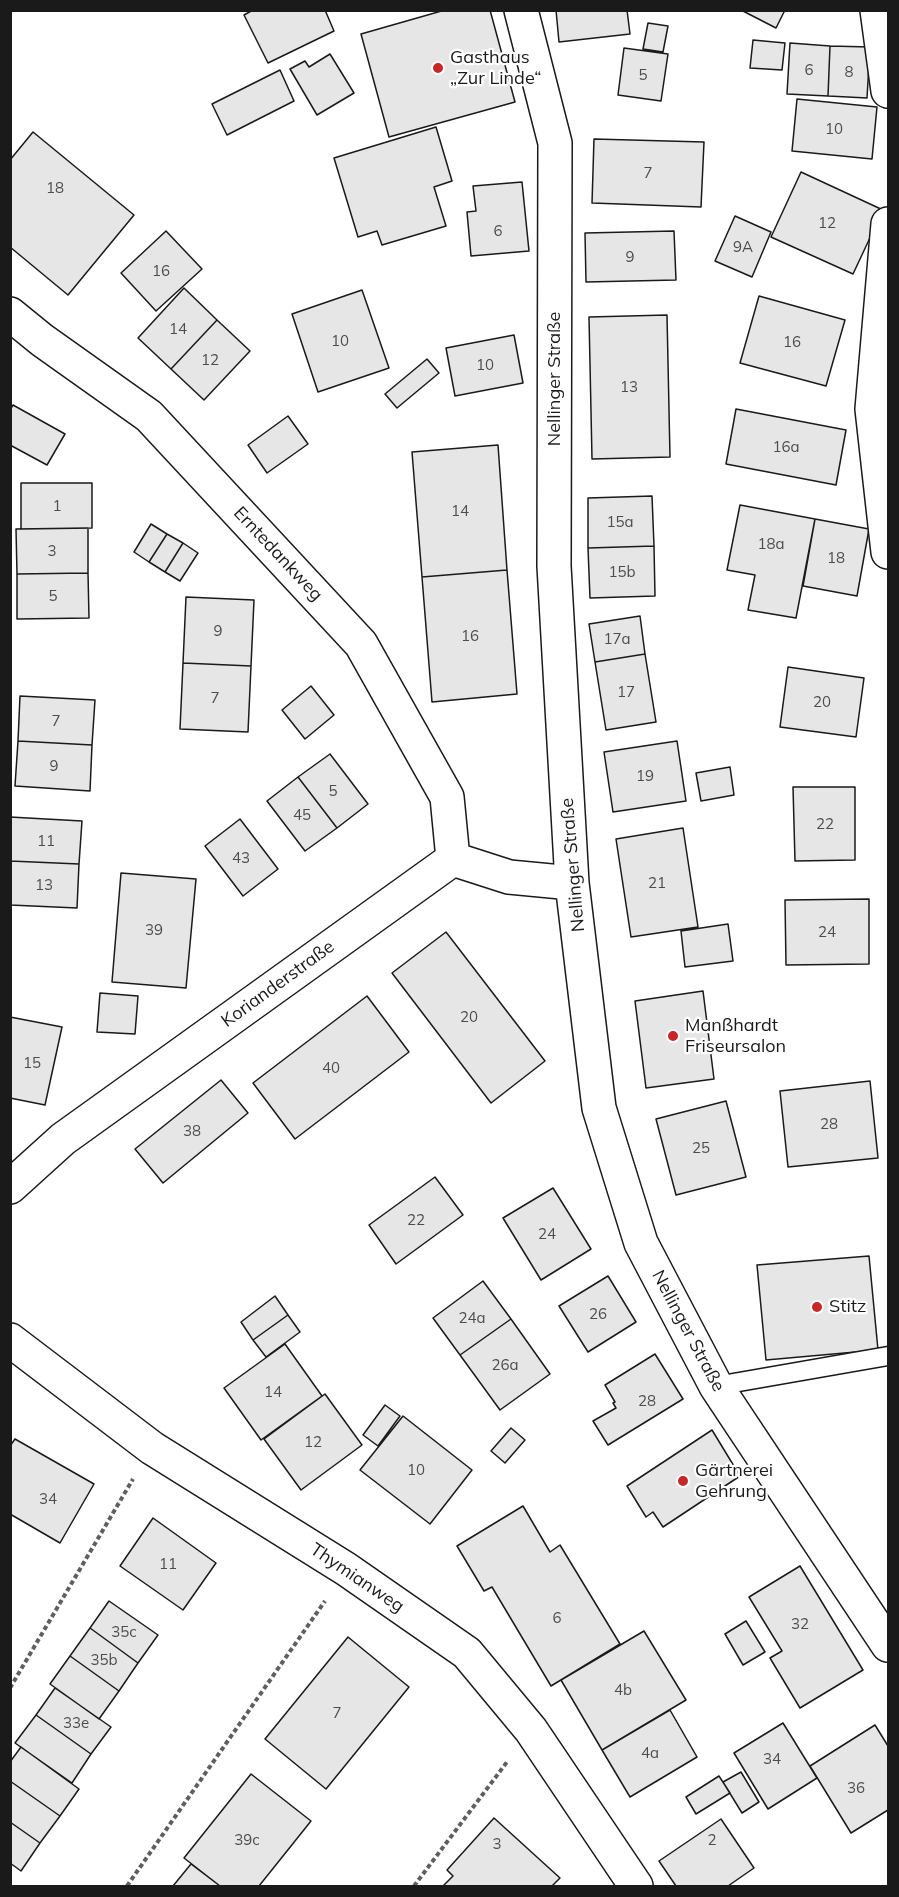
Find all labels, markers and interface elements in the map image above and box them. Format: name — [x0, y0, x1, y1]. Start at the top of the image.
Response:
place label: Gasthaus „Zur Linde“ — [450, 47, 541, 90]
marker: Gasthaus „Zur Linde“ — [431, 61, 445, 75]
house number: 6 — [805, 61, 813, 79]
house number: 8 — [845, 63, 853, 81]
house number: 5 — [639, 66, 647, 84]
house number: 10 — [825, 120, 843, 138]
house number: 7 — [644, 164, 652, 182]
house number: 18 — [46, 179, 64, 197]
house number: 12 — [818, 214, 836, 232]
house number: 6 — [494, 222, 502, 240]
house number: 9A — [733, 238, 753, 256]
house number: 9 — [626, 248, 634, 266]
house number: 16 — [152, 262, 170, 280]
street label: Nellinger Straße — [544, 312, 566, 446]
house number: 14 — [169, 320, 187, 338]
house number: 10 — [331, 332, 349, 350]
house number: 16 — [783, 333, 801, 351]
house number: 12 — [201, 351, 219, 369]
house number: 10 — [476, 356, 494, 374]
house number: 13 — [620, 378, 638, 396]
house number: 16a — [773, 438, 799, 456]
house number: 1 — [53, 497, 61, 515]
street label: Erntedankweg — [229, 502, 327, 606]
house number: 14 — [451, 502, 469, 520]
house number: 15a — [607, 513, 633, 531]
house number: 18a — [758, 535, 784, 553]
house number: 3 — [48, 542, 56, 560]
house number: 18 — [827, 549, 845, 567]
house number: 15b — [609, 563, 635, 581]
house number: 5 — [49, 587, 57, 605]
house number: 9 — [214, 622, 222, 640]
house number: 16 — [461, 627, 479, 645]
house number: 17a — [604, 630, 630, 648]
house number: 17 — [617, 683, 635, 701]
house number: 7 — [211, 689, 219, 707]
house number: 20 — [813, 693, 831, 711]
house number: 7 — [52, 712, 60, 730]
house number: 9 — [50, 757, 58, 775]
house number: 19 — [636, 767, 654, 785]
house number: 5 — [329, 782, 337, 800]
street label: Nellinger Straße — [556, 797, 590, 933]
house number: 45 — [293, 806, 311, 824]
house number: 22 — [816, 815, 834, 833]
house number: 11 — [37, 832, 55, 850]
house number: 43 — [232, 849, 250, 867]
house number: 21 — [648, 874, 666, 892]
house number: 13 — [35, 876, 53, 894]
house number: 39 — [145, 921, 163, 939]
house number: 24 — [818, 923, 836, 941]
street label: Korianderstraße — [217, 936, 339, 1032]
house number: 20 — [460, 1008, 478, 1026]
place label: Manßhardt Friseursalon — [685, 1015, 786, 1058]
marker: Manßhardt Friseursalon — [666, 1029, 680, 1043]
house number: 15 — [23, 1054, 41, 1072]
house number: 40 — [322, 1059, 340, 1077]
house number: 28 — [820, 1115, 838, 1133]
house number: 38 — [183, 1122, 201, 1140]
house number: 25 — [692, 1139, 710, 1157]
house number: 22 — [407, 1211, 425, 1229]
house number: 24 — [538, 1225, 556, 1243]
street label: Nellinger Straße — [647, 1267, 729, 1395]
place label: Stitz — [829, 1296, 866, 1318]
marker: Stitz — [810, 1300, 824, 1314]
house number: 26 — [589, 1305, 607, 1323]
house number: 24a — [459, 1309, 485, 1327]
house number: 26a — [492, 1356, 518, 1374]
house number: 14 — [264, 1383, 282, 1401]
house number: 28 — [638, 1392, 656, 1410]
house number: 12 — [304, 1433, 322, 1451]
place label: Gärtnerei Gehrung — [695, 1460, 773, 1502]
house number: 10 — [407, 1461, 425, 1479]
marker: Gärtnerei Gehrung — [676, 1474, 690, 1488]
house number: 34 — [39, 1490, 57, 1508]
street label: Thymianweg — [306, 1539, 408, 1617]
house number: 11 — [159, 1555, 177, 1573]
house number: 6 — [553, 1609, 561, 1627]
house number: 32 — [791, 1615, 809, 1633]
house number: 35c — [111, 1623, 137, 1641]
house number: 35b — [91, 1651, 117, 1669]
house number: 4b — [614, 1681, 632, 1699]
house number: 7 — [333, 1704, 341, 1722]
house number: 33e — [63, 1714, 89, 1732]
house number: 4a — [641, 1744, 659, 1762]
house number: 34 — [763, 1750, 781, 1768]
house number: 36 — [847, 1779, 865, 1797]
house number: 39c — [234, 1831, 260, 1849]
house number: 2 — [708, 1831, 716, 1849]
house number: 3 — [493, 1835, 501, 1853]

